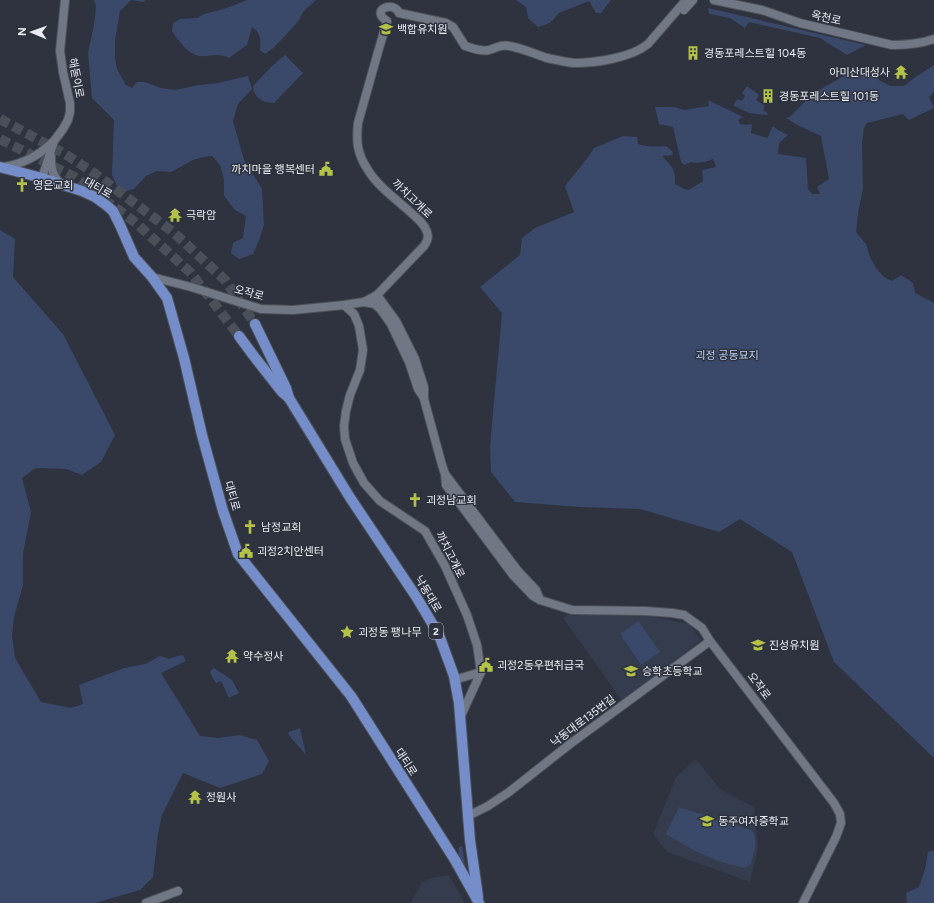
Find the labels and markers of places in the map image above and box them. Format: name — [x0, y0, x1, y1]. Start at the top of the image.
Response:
school or university icon: 백합유치원 — [378, 21, 394, 37]
place label: 백합유치원 — [397, 23, 448, 36]
building icon: 경동포레스트힐 104동 — [685, 45, 701, 61]
place label: 경동포레스트힐 104동 — [704, 47, 806, 60]
temple icon: 아미산대성사 — [893, 64, 909, 80]
place label: 아미산대성사 — [829, 66, 890, 79]
building icon: 경동포레스트힐 101동 — [760, 88, 776, 104]
place label: 경동포레스트힐 101동 — [779, 90, 879, 103]
public building icon: 까치마을 행복센터 — [318, 161, 334, 177]
place label: 까치마을 행복센터 — [231, 163, 315, 176]
church icon: 영은교회 — [14, 177, 30, 193]
place label: 영은교회 — [33, 179, 73, 192]
temple icon: 극락암 — [167, 207, 183, 223]
place label: 극락암 — [186, 209, 216, 222]
church icon: 괴정남교회 — [407, 492, 423, 508]
place label: 괴정남교회 — [426, 494, 477, 507]
church icon: 남정교회 — [242, 519, 258, 535]
place label: 남정교회 — [261, 521, 301, 534]
public building icon: 괴정2치안센터 — [238, 543, 254, 559]
place label: 괴정2치안센터 — [257, 545, 324, 558]
place icon: 괴정동 팽나무 — [339, 624, 355, 640]
place label: 괴정동 팽나무 — [358, 626, 421, 639]
school or university icon: 진성유치원 — [750, 637, 766, 653]
place label: 진성유치원 — [769, 639, 820, 652]
temple icon: 약수정사 — [224, 648, 240, 664]
place label: 약수정사 — [243, 650, 283, 663]
public building icon: 괴정2동우편취급국 — [478, 657, 494, 673]
place label: 괴정2동우편취급국 — [497, 659, 584, 672]
school or university icon: 승학초등학교 — [623, 663, 639, 679]
place label: 승학초등학교 — [642, 665, 703, 678]
temple icon: 정원사 — [187, 789, 203, 805]
place label: 정원사 — [206, 791, 236, 804]
school or university icon: 동주여자중학교 — [699, 813, 715, 829]
place label: 동주여자중학교 — [718, 815, 789, 828]

